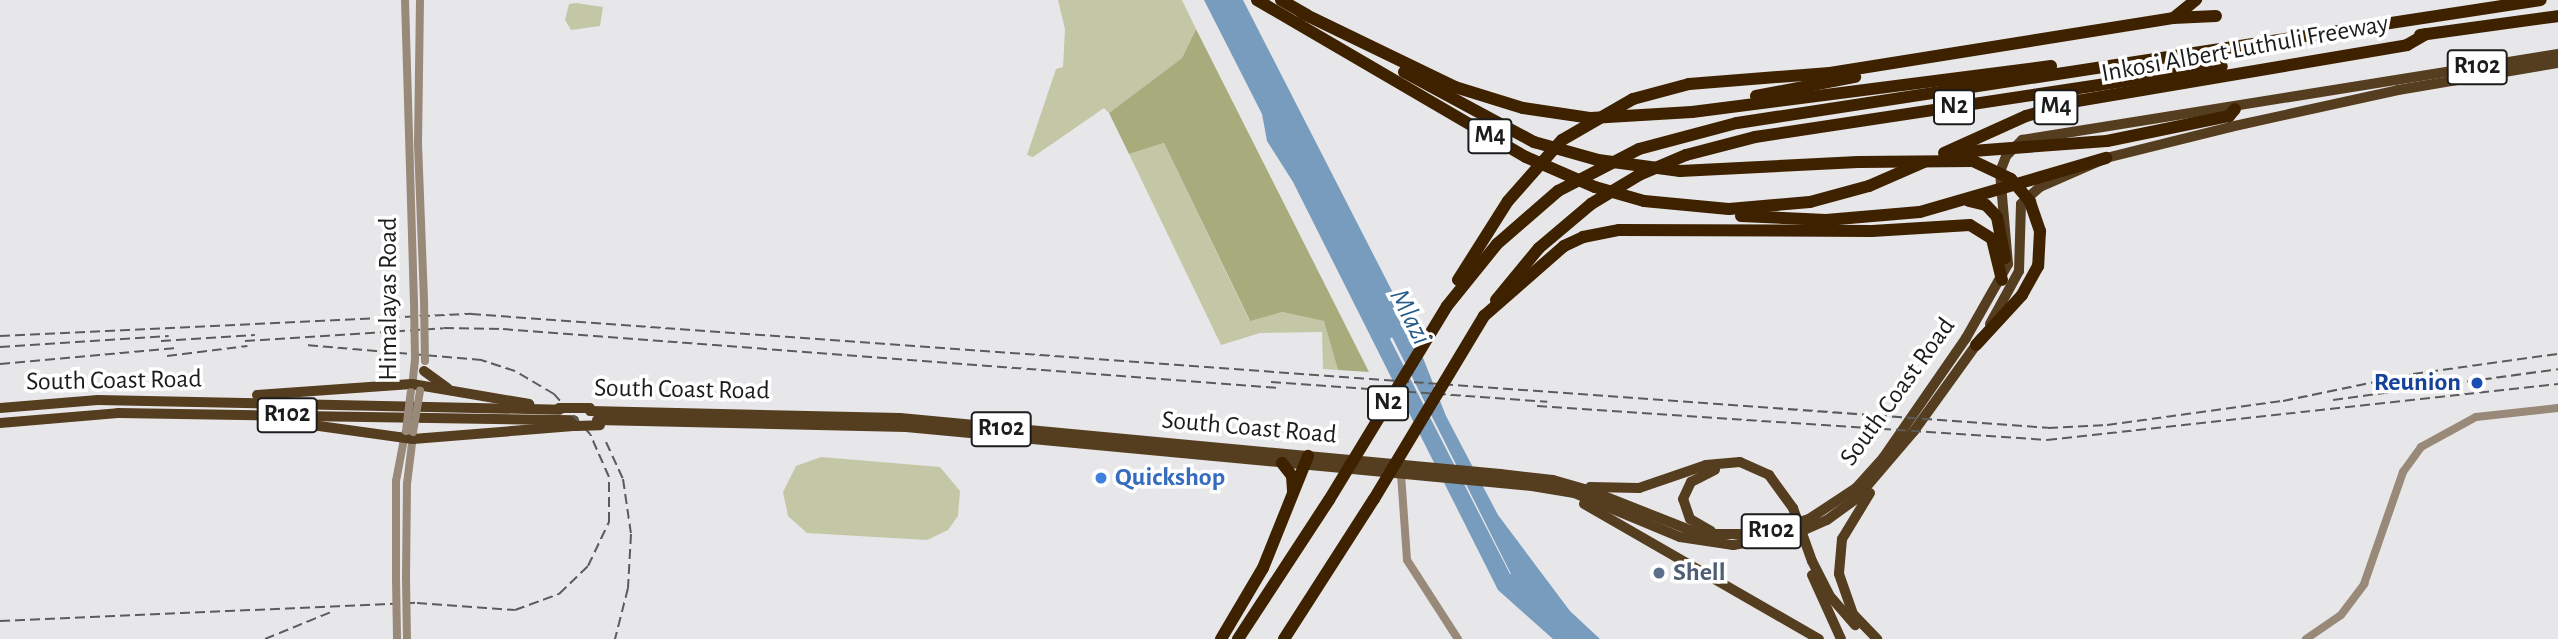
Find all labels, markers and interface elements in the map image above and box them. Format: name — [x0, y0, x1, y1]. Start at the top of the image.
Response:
street label: Inkosi Albert Luthuli Freeway — [2099, 8, 2391, 90]
road number: R102 — [2446, 46, 2508, 88]
road number: N2 — [1933, 86, 1975, 128]
road number: M4 — [2033, 86, 2079, 128]
road number: M4 — [1467, 116, 1513, 156]
street label: Himalayas Road — [373, 217, 405, 381]
water label: Mlazi — [1382, 284, 1438, 350]
street label: South Coast Road — [1834, 312, 1962, 472]
street label: South Coast Road — [26, 364, 202, 398]
place label: Reunion — [2374, 367, 2461, 399]
street label: South Coast Road — [594, 373, 770, 407]
marker: Reunion — [2467, 373, 2487, 393]
road number: N2 — [1367, 382, 1409, 424]
road number: R102 — [256, 394, 318, 436]
street label: South Coast Road — [1160, 405, 1338, 451]
road number: R102 — [970, 408, 1032, 449]
place label: Quickshop — [1115, 462, 1225, 494]
marker: Quickshop — [1093, 470, 1109, 486]
road number: R102 — [1740, 510, 1802, 552]
place label: Shell — [1673, 557, 1725, 589]
marker: Shell — [1651, 565, 1667, 581]

